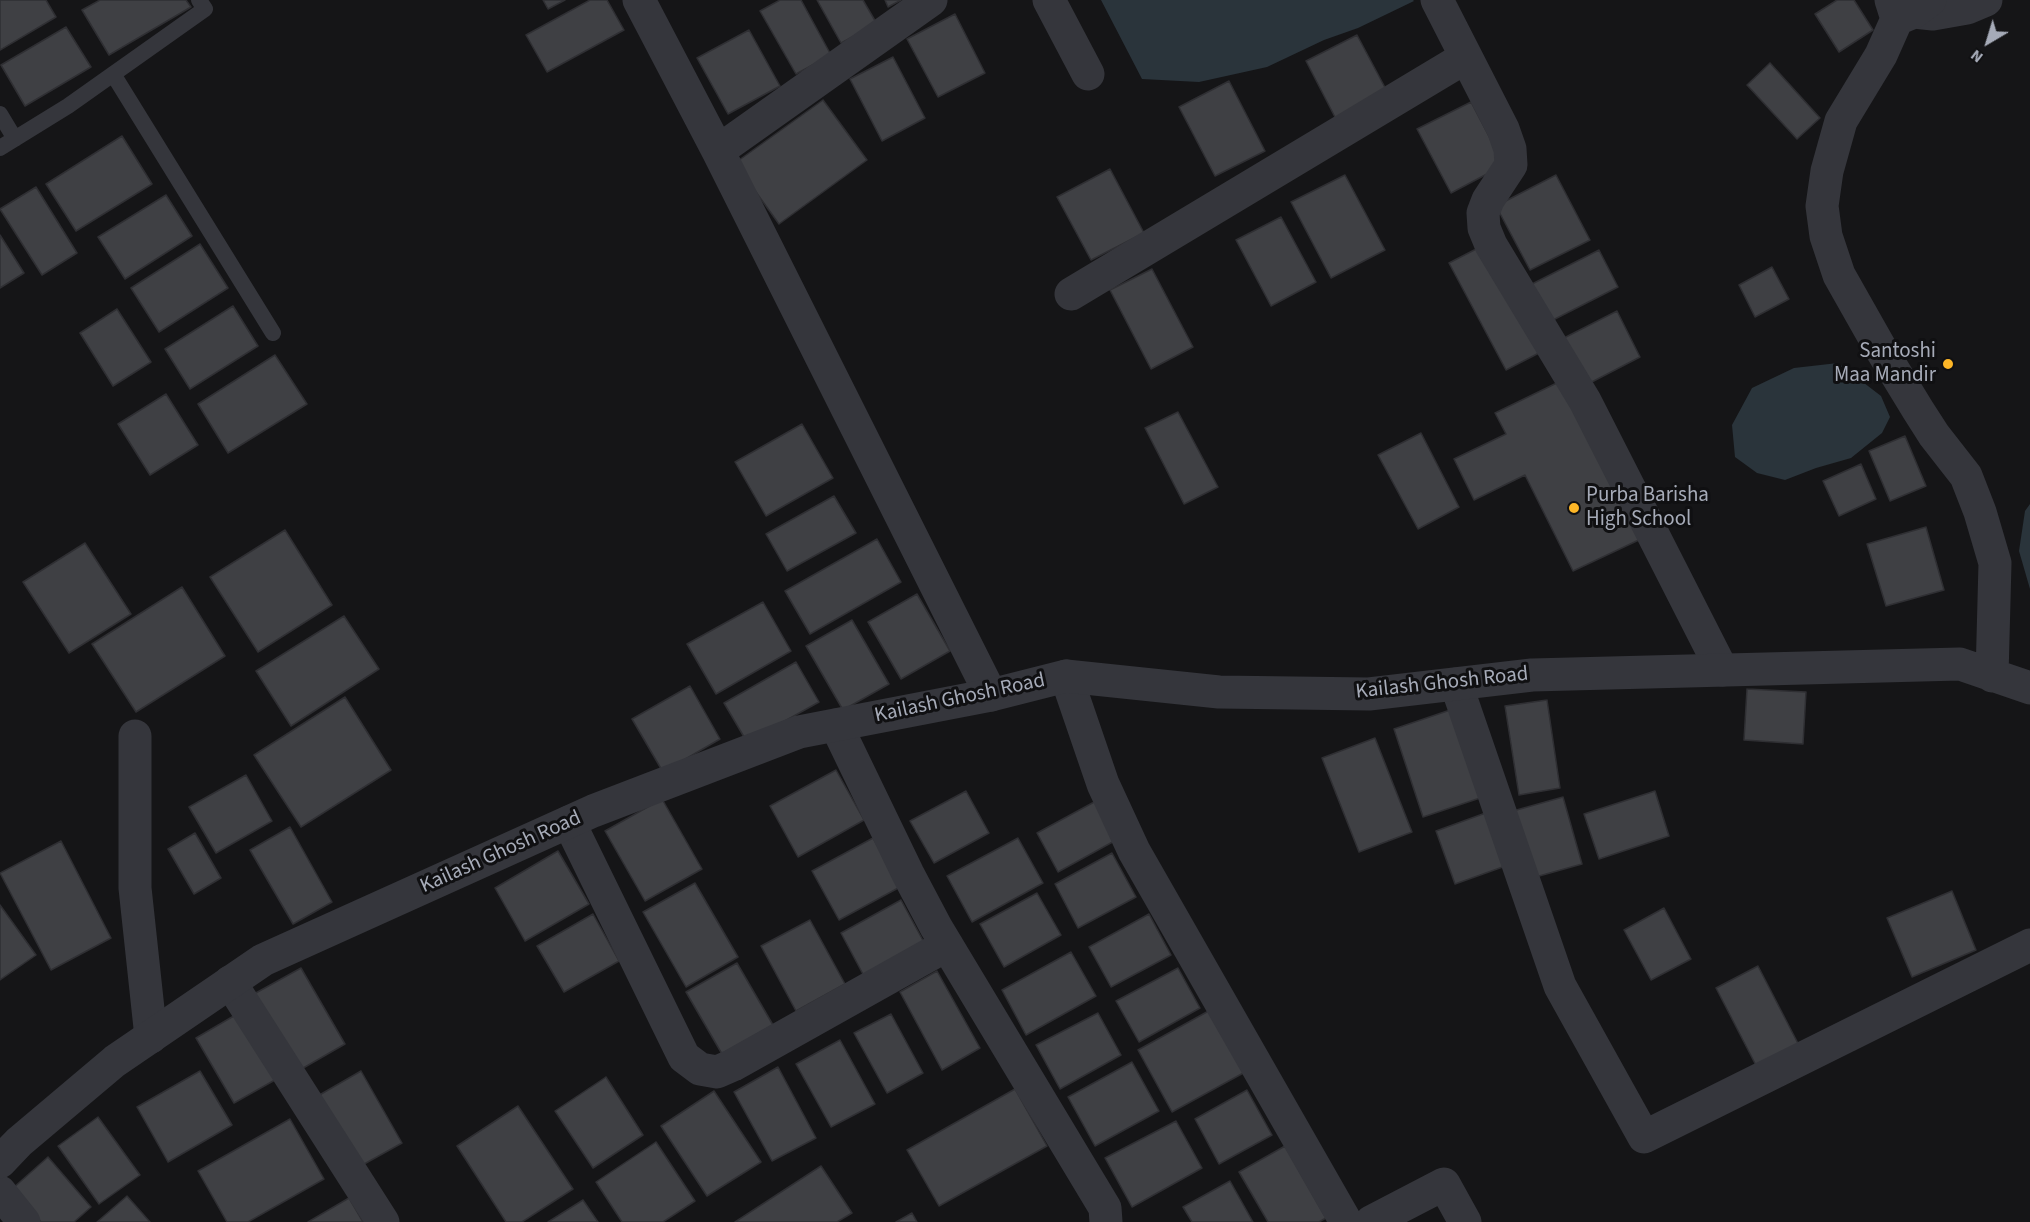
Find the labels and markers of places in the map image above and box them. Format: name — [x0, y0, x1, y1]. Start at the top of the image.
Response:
place label: Santoshi Maa Mandir — [1834, 339, 1936, 389]
marker: Santoshi Maa Mandir — [1941, 357, 1955, 371]
place label: Purba Barisha High School — [1586, 483, 1709, 533]
marker: Purba Barisha High School — [1567, 501, 1581, 515]

